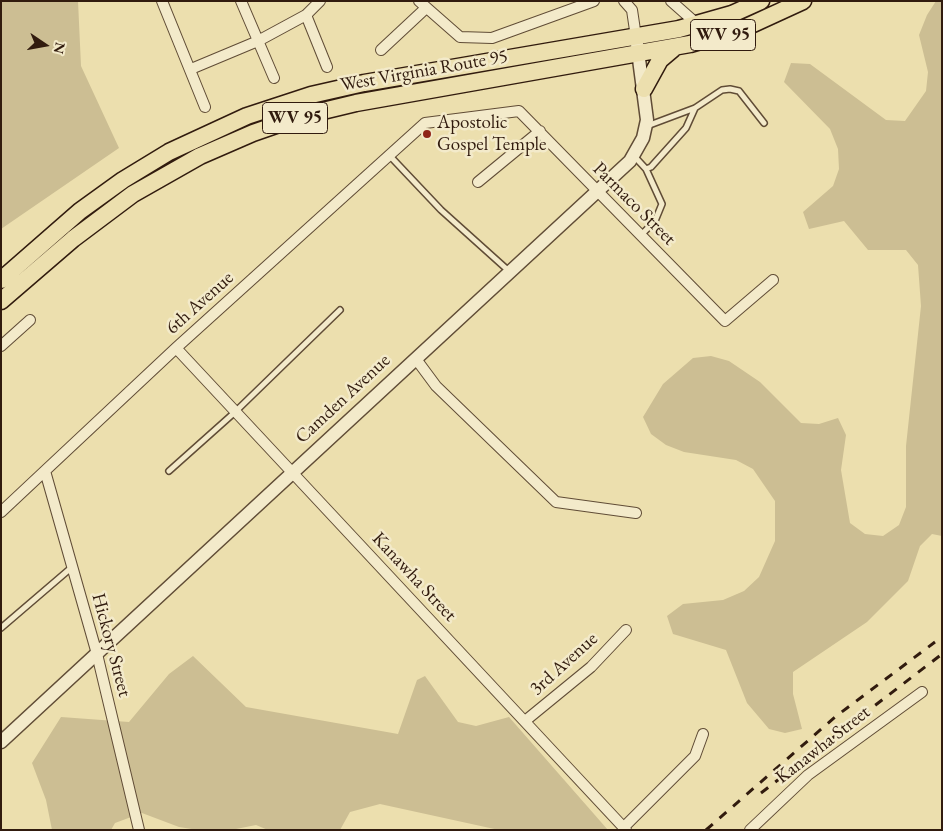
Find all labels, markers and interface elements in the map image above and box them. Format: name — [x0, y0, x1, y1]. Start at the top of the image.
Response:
north arrow — [20, 20, 70, 70]
road number: WV 95 — [690, 20, 756, 50]
text: N — [50, 41, 70, 56]
street label: West Virginia Route 95 — [339, 45, 509, 97]
road number: WV 95 — [262, 102, 328, 134]
place label: Apostolic Gospel Temple — [437, 112, 546, 156]
marker: Apostolic Gospel Temple — [421, 128, 433, 140]
street label: Parmaco Street — [588, 158, 680, 250]
street label: 6th Avenue — [161, 267, 239, 339]
street label: Camden Avenue — [291, 349, 395, 449]
street label: Kanawha Street — [367, 528, 461, 626]
street label: Hickory Street — [86, 591, 136, 699]
street label: 3rd Avenue — [525, 628, 603, 700]
street label: Kanawha Street — [771, 701, 875, 789]

